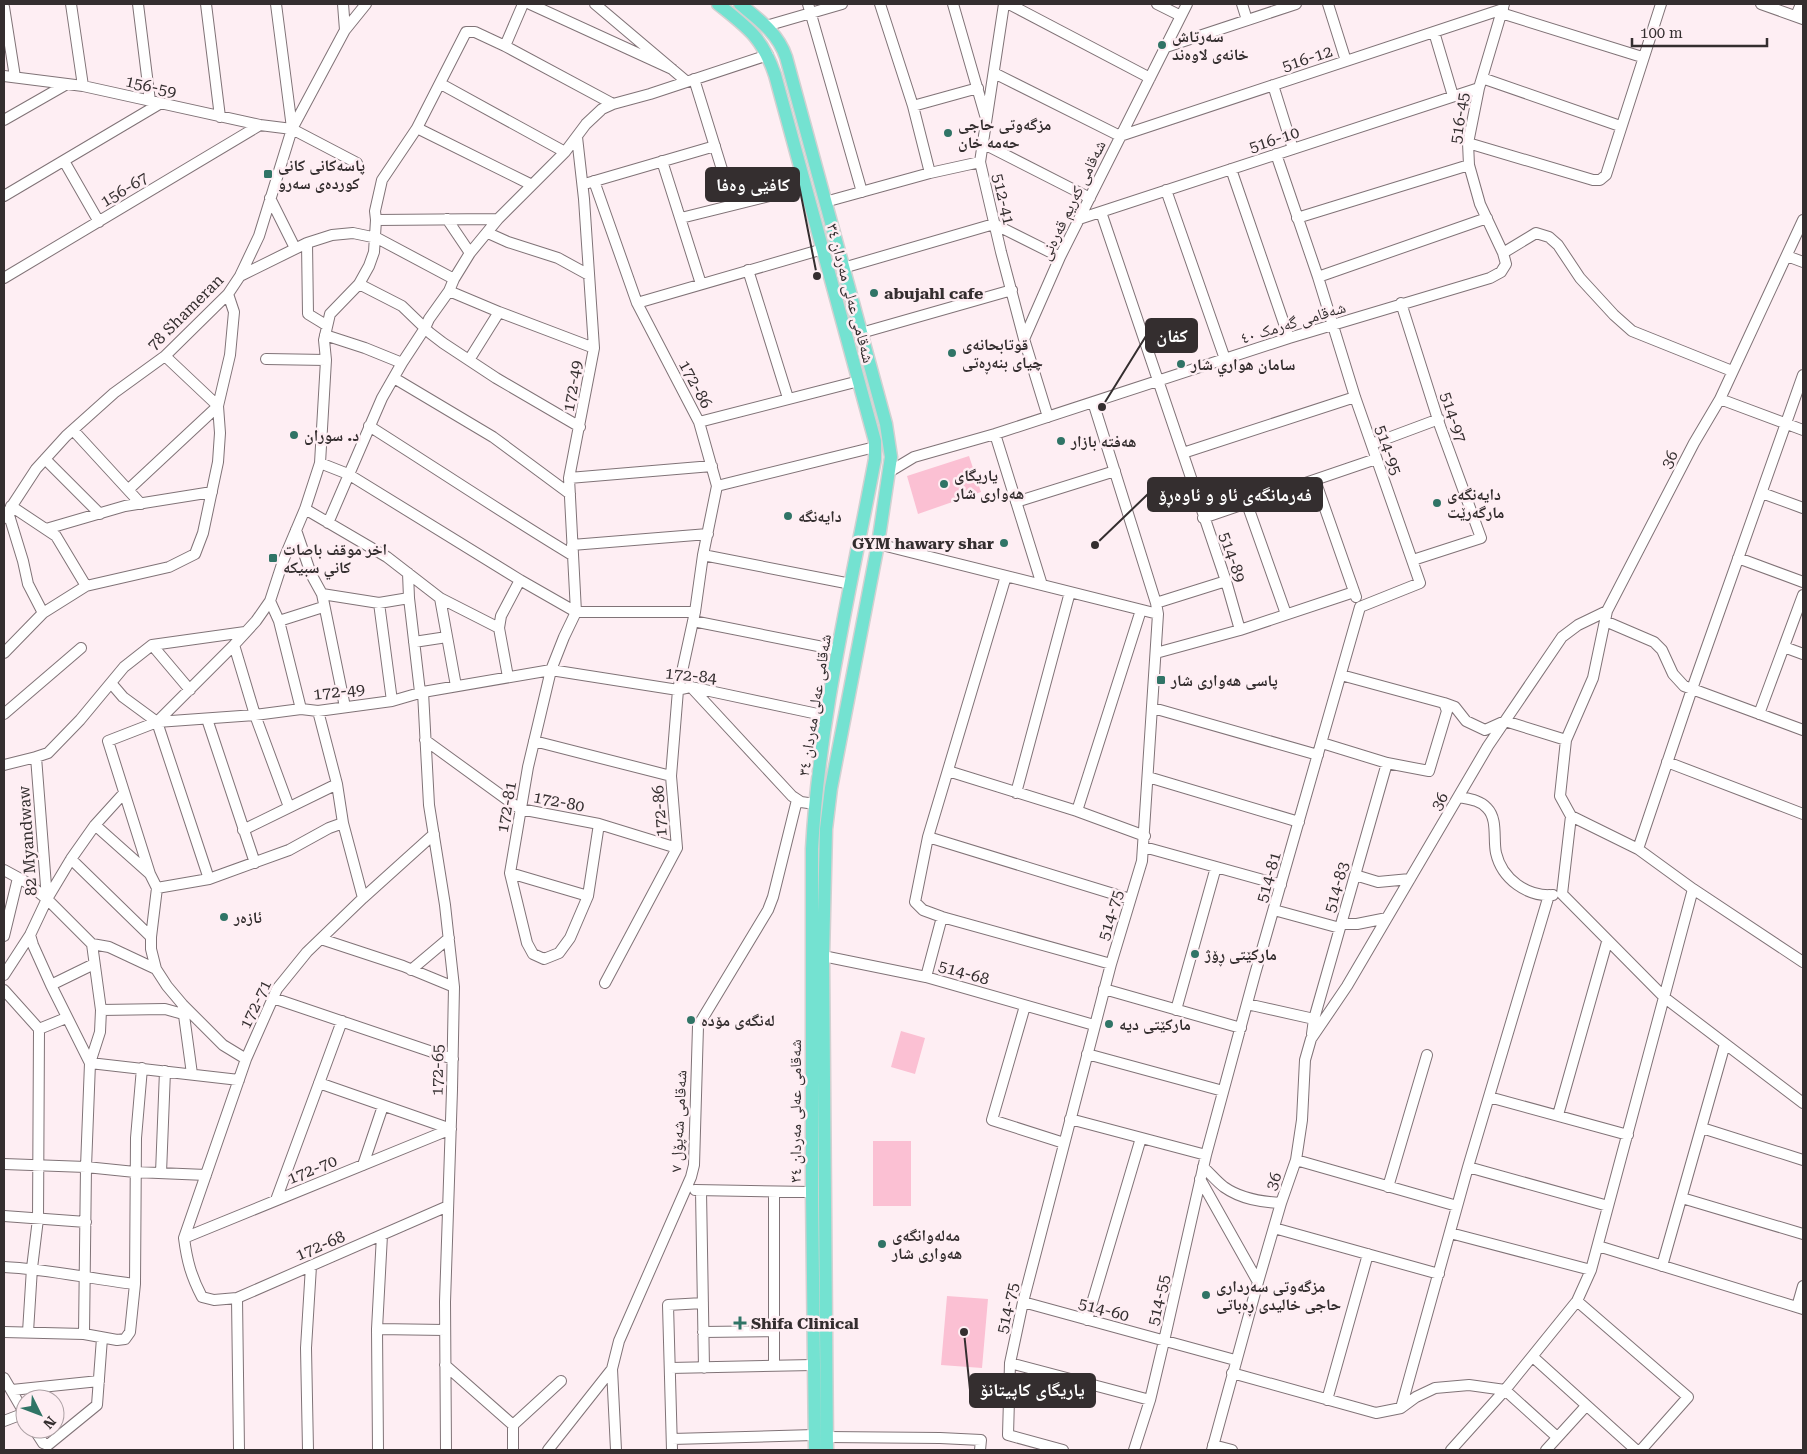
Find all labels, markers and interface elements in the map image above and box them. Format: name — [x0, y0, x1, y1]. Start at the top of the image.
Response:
scale bar — [1632, 15, 1767, 47]
text: 100 m — [1640, 24, 1683, 42]
place label: سەرتاش خانەی لاوەند — [1172, 27, 1249, 64]
marker: سەرتاش خانەی لاوەند — [1156, 39, 1168, 51]
street label: 516-12 — [1280, 41, 1335, 76]
street label: 156-59 — [123, 71, 178, 102]
street label: 516-45 — [1446, 91, 1473, 145]
place label: مزگەوتی حاجی حەمە خان — [958, 115, 1051, 152]
street label: 516-10 — [1247, 122, 1302, 157]
marker: مزگەوتی حاجی حەمە خان — [942, 127, 954, 139]
street label: شەقامی کەریم قەرەنی — [1035, 137, 1111, 264]
place label: پاسەکانی کانی کوردەی سەرو — [278, 156, 365, 193]
street label: 156-67 — [97, 168, 151, 211]
marker: پاسەکانی کانی کوردەی سەرو — [262, 168, 274, 180]
callout: کافێی وەفا — [706, 168, 799, 201]
street label: 512-41 — [988, 172, 1019, 227]
text: کافێی وەفا — [716, 174, 790, 196]
street label: شەقامی عەلی مەردان ٣٤ — [822, 221, 878, 365]
street label: 78 Shameran — [143, 270, 227, 354]
place label: abujahl cafe — [884, 284, 984, 303]
marker: abujahl cafe — [868, 287, 880, 299]
street label: شەقامی گەرمک ٤٠ — [1238, 297, 1348, 348]
callout: كفان — [1146, 319, 1197, 352]
text: كفان — [1156, 325, 1188, 347]
place label: قوتابحانەی چیای بنەڕەتی — [962, 335, 1043, 375]
marker: قوتابحانەی چیای بنەڕەتی — [946, 347, 958, 359]
place label: سامان هواري شار — [1190, 355, 1295, 377]
street label: 172-86 — [675, 357, 716, 412]
marker: سامان هواري شار — [1175, 358, 1187, 370]
street label: 172-49 — [559, 359, 586, 413]
street label: 514-97 — [1436, 390, 1471, 445]
street label: 514-95 — [1371, 423, 1406, 478]
place label: د. سوران — [304, 426, 359, 445]
marker: د. سوران — [288, 429, 300, 441]
place label: هەفتە بازار — [1070, 432, 1136, 451]
marker: هەفتە بازار — [1055, 435, 1067, 447]
street label: 36 — [1657, 447, 1682, 472]
place label: یاریگای هەواری شار — [953, 466, 1024, 503]
marker: یاریگای هەواری شار — [938, 478, 950, 490]
callout: فەرمانگەی ئاو و ئاوەڕۆ — [1148, 478, 1322, 511]
text: فەرمانگەی ئاو و ئاوەڕۆ — [1158, 484, 1312, 508]
place label: دایەنگەی مارگەرێت — [1447, 485, 1504, 522]
marker: دایەنگەی مارگەرێت — [1431, 497, 1443, 509]
place label: دایەنگە — [798, 507, 842, 526]
marker: دایەنگە — [782, 510, 794, 522]
street label: 514-89 — [1215, 530, 1250, 585]
place label: GYM hawary shar — [852, 534, 994, 553]
marker: GYM hawary shar — [998, 537, 1010, 549]
place label: اخر موقف باصات كاني سبيكه — [283, 540, 387, 580]
marker: اخر موقف باصات كاني سبيكه — [267, 552, 279, 564]
street label: شەقامی عەلی مەردان ٣٤ — [794, 633, 836, 778]
street label: 172-84 — [664, 663, 718, 688]
place label: پاسی هەواری شار — [1170, 671, 1278, 690]
marker: پاسی هەواری شار — [1155, 674, 1167, 686]
street label: 172-49 — [312, 679, 366, 704]
street label: 172-81 — [493, 780, 520, 834]
street label: 172-86 — [648, 784, 671, 837]
street label: 82 Myandwaw — [14, 785, 41, 897]
street label: 172-80 — [532, 787, 586, 816]
street label: 36 — [1427, 789, 1452, 814]
street label: 514-81 — [1252, 850, 1285, 905]
street label: 514-83 — [1320, 860, 1353, 915]
street label: 514-75 — [1094, 888, 1127, 943]
place label: ئازەر — [233, 908, 262, 927]
marker: ئازەر — [218, 911, 230, 923]
place label: مارکێتی ڕۆژ — [1204, 945, 1277, 967]
marker: مارکێتی ڕۆژ — [1189, 948, 1201, 960]
street label: 514-68 — [936, 956, 991, 989]
street label: 172-71 — [236, 977, 275, 1032]
place label: لەنگەی مۆدە — [701, 1011, 775, 1030]
marker: لەنگەی مۆدە — [685, 1014, 697, 1026]
place label: مارکێتی دیە — [1119, 1015, 1191, 1034]
marker: مارکێتی دیە — [1103, 1018, 1115, 1030]
street label: شەقامی عەلی مەردان ٣٤ — [786, 1039, 806, 1183]
street label: 172-65 — [428, 1044, 447, 1096]
street label: شەقامی شەپۆل ٧ — [666, 1069, 692, 1173]
street label: 172-70 — [285, 1151, 340, 1188]
street label: 36 — [1261, 1169, 1285, 1193]
place label: مەلەوانگەی هەواری شار — [891, 1226, 962, 1263]
street label: 172-68 — [293, 1227, 348, 1264]
marker: مەلەوانگەی هەواری شار — [876, 1238, 888, 1250]
street label: 514-55 — [1143, 1273, 1174, 1328]
place label: مزگەوتی سەرداری حاجی خالیدی ڕەباتی — [1216, 1277, 1341, 1317]
street label: 514-75 — [992, 1281, 1023, 1336]
marker: مزگەوتی سەرداری حاجی خالیدی ڕەباتی — [1200, 1289, 1212, 1301]
street label: 514-60 — [1076, 1294, 1131, 1325]
place label: Shifa Clinical — [751, 1314, 860, 1333]
marker: Shifa Clinical — [733, 1316, 747, 1330]
callout: یاریگای کاپیتانۆ — [970, 1374, 1095, 1407]
text: یاریگای کاپیتانۆ — [979, 1379, 1085, 1401]
north arrow — [15, 1389, 65, 1439]
text: N — [40, 1413, 59, 1432]

